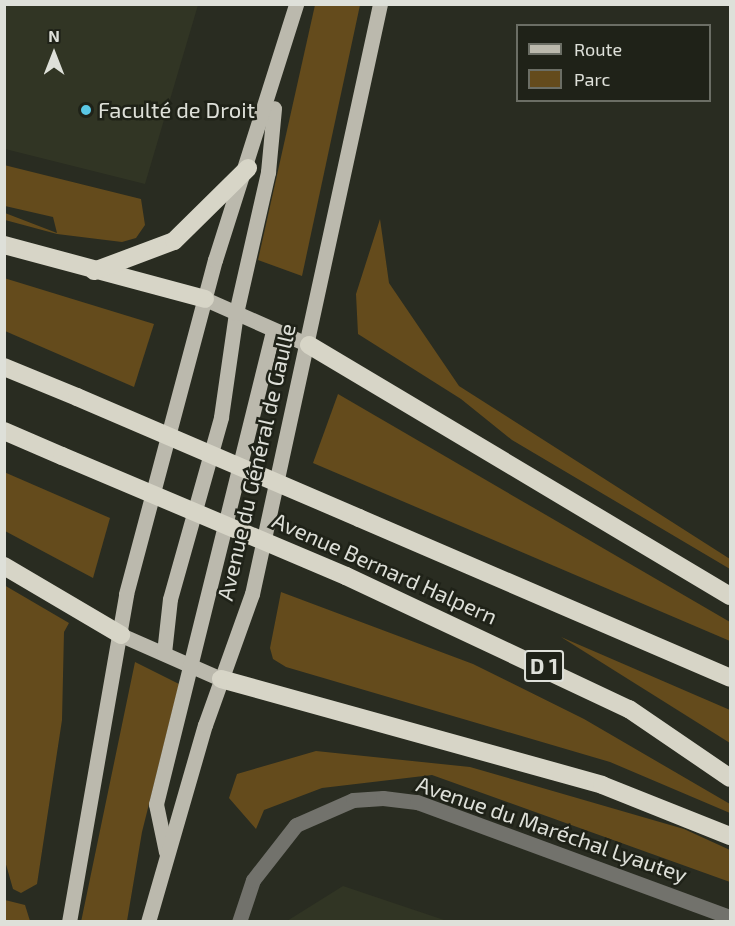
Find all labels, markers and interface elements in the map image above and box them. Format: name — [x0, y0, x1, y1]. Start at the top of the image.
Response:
north arrow — [24, 24, 84, 84]
legend — [516, 24, 711, 102]
text: N — [48, 26, 60, 45]
text: Route — [574, 38, 622, 60]
text: Parc — [574, 68, 610, 90]
place label: Faculté de Droit — [98, 97, 255, 123]
marker: Faculté de Droit — [79, 103, 93, 117]
street label: Avenue du Général de Gaulle — [211, 321, 301, 603]
street label: Avenue Bernard Halpern — [268, 506, 502, 630]
road number: D 1 — [523, 648, 565, 684]
street label: Avenue du Maréchal Lyautey — [413, 770, 691, 888]

